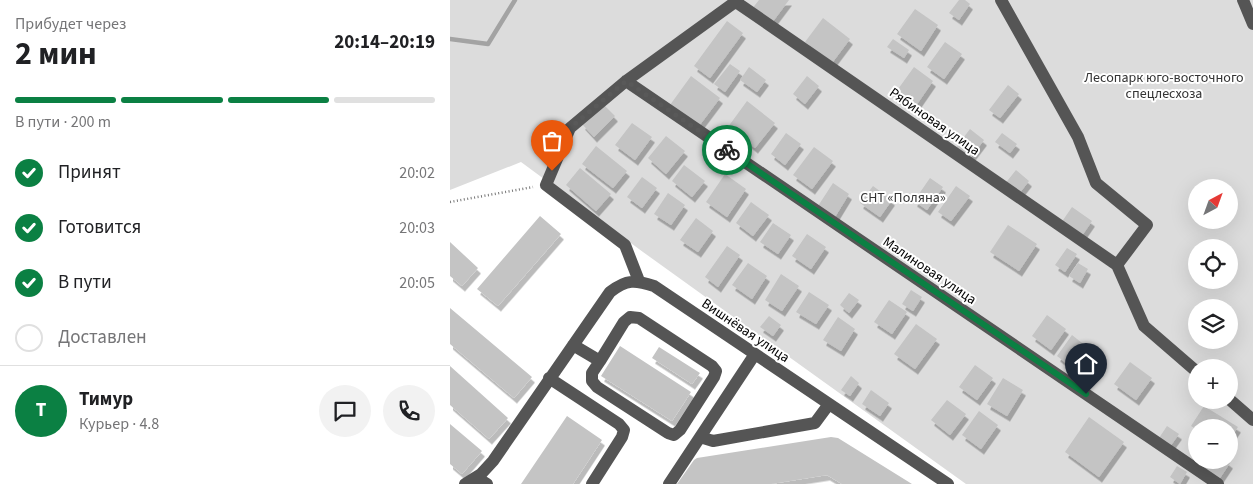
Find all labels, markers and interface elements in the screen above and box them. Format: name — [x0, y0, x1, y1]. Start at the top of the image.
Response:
text: Прибудет через — [15, 13, 126, 35]
text: 20:14–20:19 — [334, 29, 435, 56]
text: 2 мин — [15, 31, 97, 77]
park label: Лесопарк юго-восточного спецлесхоза — [1084, 68, 1244, 104]
street label: Рябиновая улица — [885, 83, 984, 161]
text: В пути · 200 m — [15, 111, 111, 133]
pin — [531, 120, 573, 171]
courier — [702, 125, 752, 175]
icon: bag — [538, 127, 566, 155]
icon: bike — [713, 136, 741, 164]
icon: check — [15, 159, 43, 187]
text: Принят — [58, 159, 121, 186]
text: 20:02 — [399, 162, 435, 184]
north arrow — [1188, 179, 1238, 229]
map controls — [1188, 179, 1238, 469]
park label: СНТ «Поляна» — [860, 188, 946, 208]
icon: check — [15, 214, 43, 242]
text: Готовится — [58, 214, 141, 241]
text: 20:03 — [399, 217, 435, 239]
street label: Малиновая улица — [879, 232, 980, 310]
button: locate — [1188, 239, 1238, 289]
icon: check — [15, 269, 43, 297]
text: В пути — [58, 269, 112, 296]
text: 20:05 — [399, 272, 435, 294]
street label: Вишнёвая улица — [697, 294, 793, 368]
button: layers — [1188, 299, 1238, 349]
text: Доставлен — [58, 324, 147, 351]
pin — [1065, 343, 1107, 394]
icon: home — [1072, 350, 1100, 378]
button: + — [1188, 359, 1238, 409]
button: chat — [319, 385, 371, 437]
button: phone — [383, 385, 435, 437]
text: Тимур — [79, 386, 133, 413]
text: Т — [36, 397, 46, 424]
text: Курьер · 4.8 — [79, 413, 159, 435]
button: − — [1188, 419, 1238, 469]

